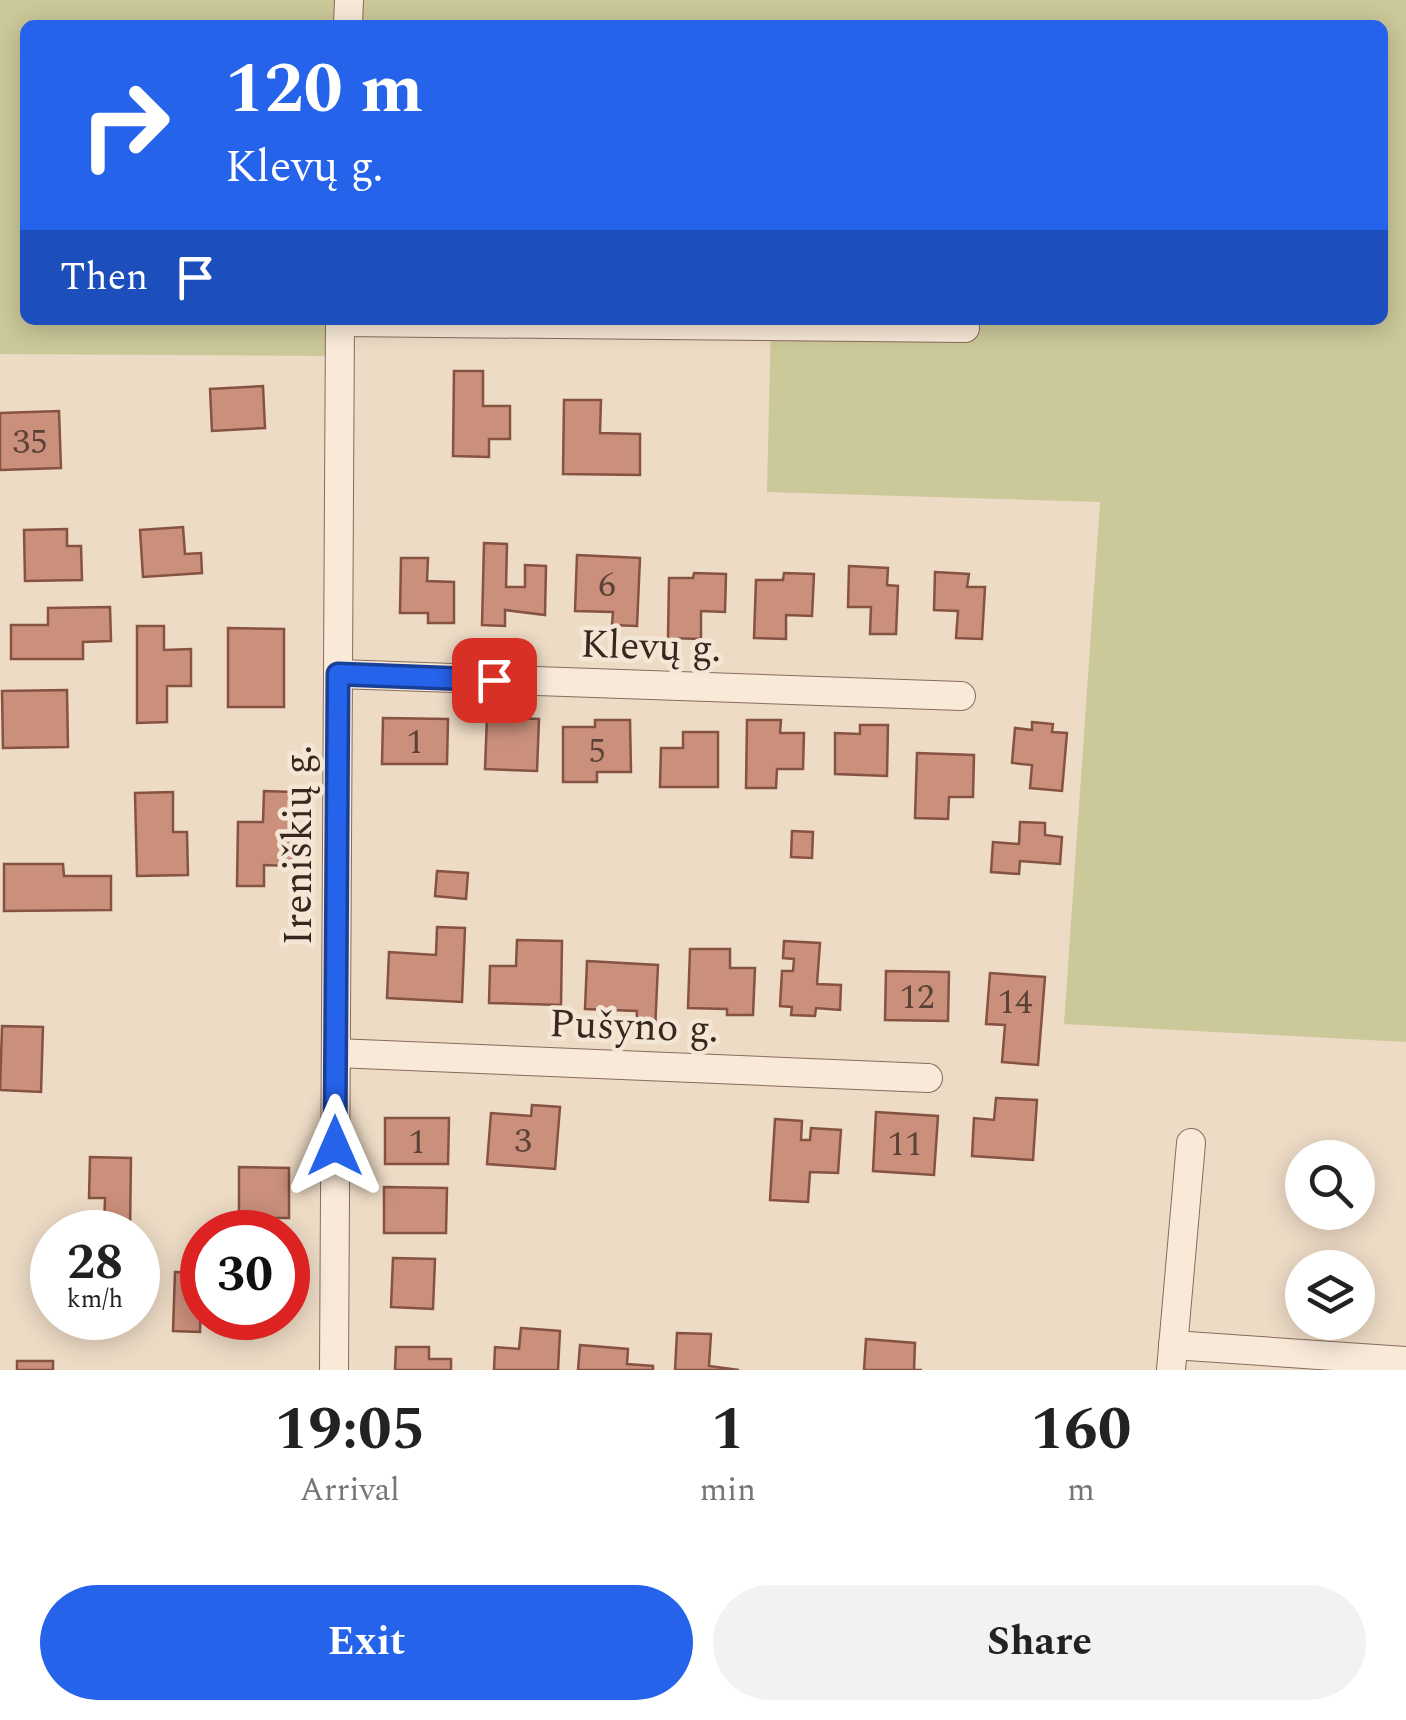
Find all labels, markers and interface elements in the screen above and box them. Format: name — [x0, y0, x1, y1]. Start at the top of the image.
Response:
text: 120 m — [225, 37, 423, 143]
icon: right — [60, 60, 190, 190]
text: Klevų g. — [225, 133, 384, 202]
text: Then — [60, 249, 148, 307]
icon: arrive — [168, 250, 223, 305]
house number: 35 — [12, 416, 48, 469]
house number: 6 — [598, 559, 616, 612]
street label: Klevų g. — [579, 615, 722, 680]
pin — [452, 638, 537, 723]
icon: arrive — [467, 653, 522, 708]
house number: 1 — [406, 716, 424, 769]
house number: 5 — [588, 725, 606, 778]
street label: Ireniškių g. — [269, 745, 330, 945]
house number: 12 — [899, 971, 935, 1024]
house number: 14 — [997, 976, 1033, 1029]
street label: Pušyno g. — [548, 994, 720, 1061]
position arrow — [283, 1094, 387, 1198]
house number: 3 — [514, 1115, 532, 1168]
house number: 1 — [408, 1116, 426, 1169]
house number: 11 — [887, 1118, 923, 1171]
map controls — [1285, 1140, 1375, 1340]
button: search — [1285, 1140, 1375, 1230]
speed limit sign: 30 — [180, 1210, 310, 1340]
text: 28 — [67, 1225, 123, 1301]
button: layers — [1285, 1250, 1375, 1340]
text: km/h — [67, 1281, 123, 1319]
text: 19:05 — [275, 1384, 425, 1476]
text: 1 — [711, 1384, 745, 1476]
text: 160 — [1030, 1384, 1131, 1476]
text: Arrival — [300, 1466, 400, 1515]
text: min — [700, 1466, 756, 1515]
text: m — [1067, 1466, 1095, 1515]
button: Exit — [40, 1585, 693, 1700]
button: Share — [713, 1585, 1366, 1700]

